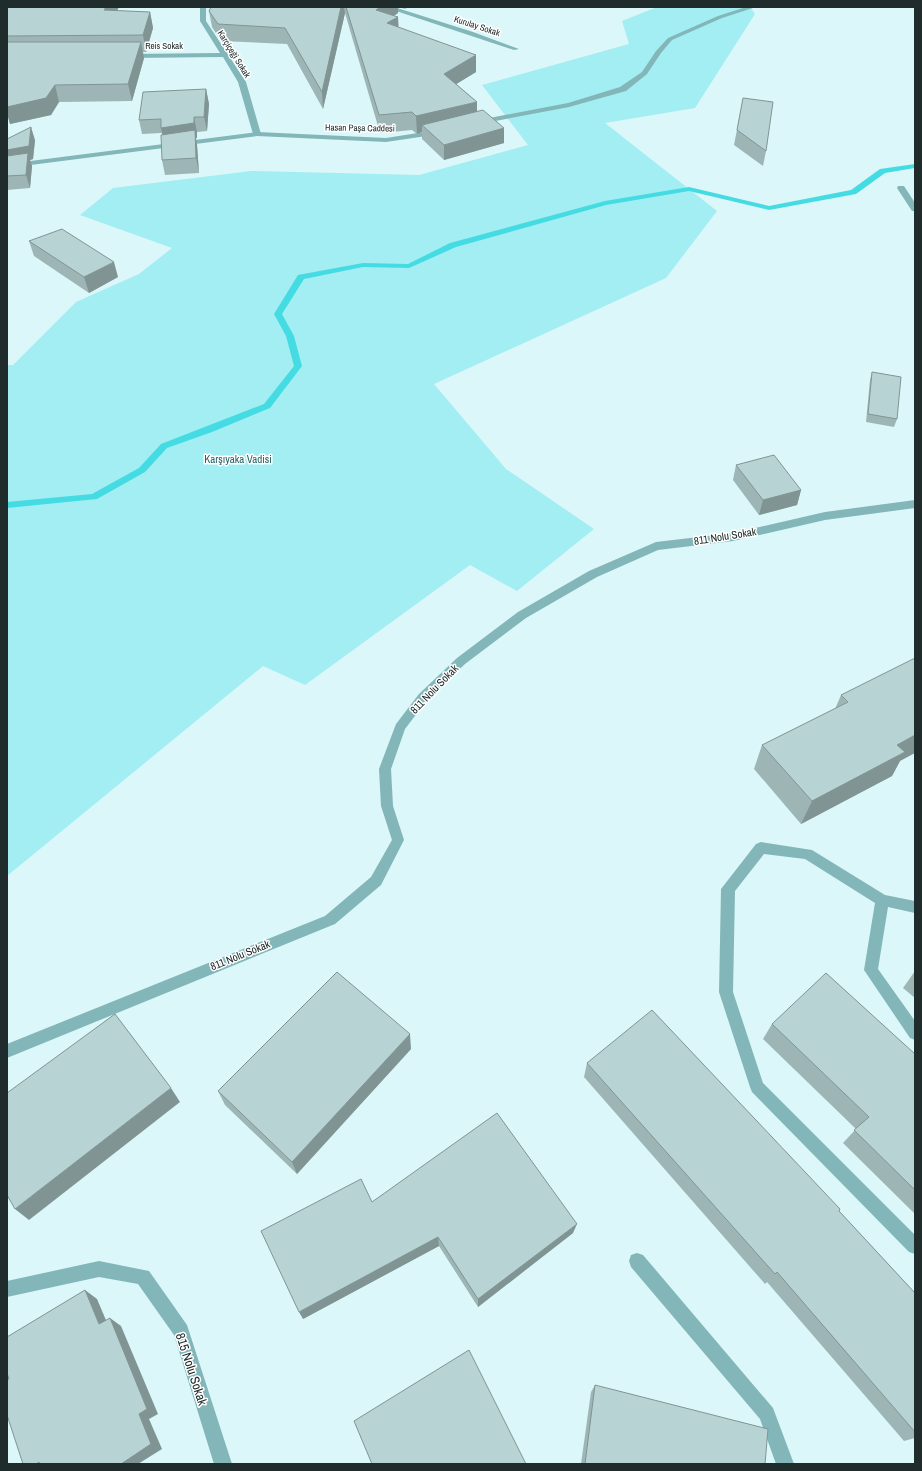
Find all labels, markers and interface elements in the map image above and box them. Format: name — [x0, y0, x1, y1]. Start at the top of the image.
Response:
street label: Kurulay Sokak — [453, 13, 502, 39]
street label: Karçiçeği Sokak — [215, 28, 253, 80]
street label: Reis Sokak — [145, 40, 183, 52]
street label: Hasan Paşa Caddesi — [325, 121, 395, 135]
park label: Karşıyaka Vadisi — [204, 452, 272, 466]
street label: 811 Nolu Sokak — [693, 524, 758, 548]
street label: 811 Nolu Sokak — [407, 661, 461, 717]
street label: 811 Nolu Sokak — [208, 937, 272, 973]
street label: 815 Nolu Sokak — [172, 1331, 211, 1408]

